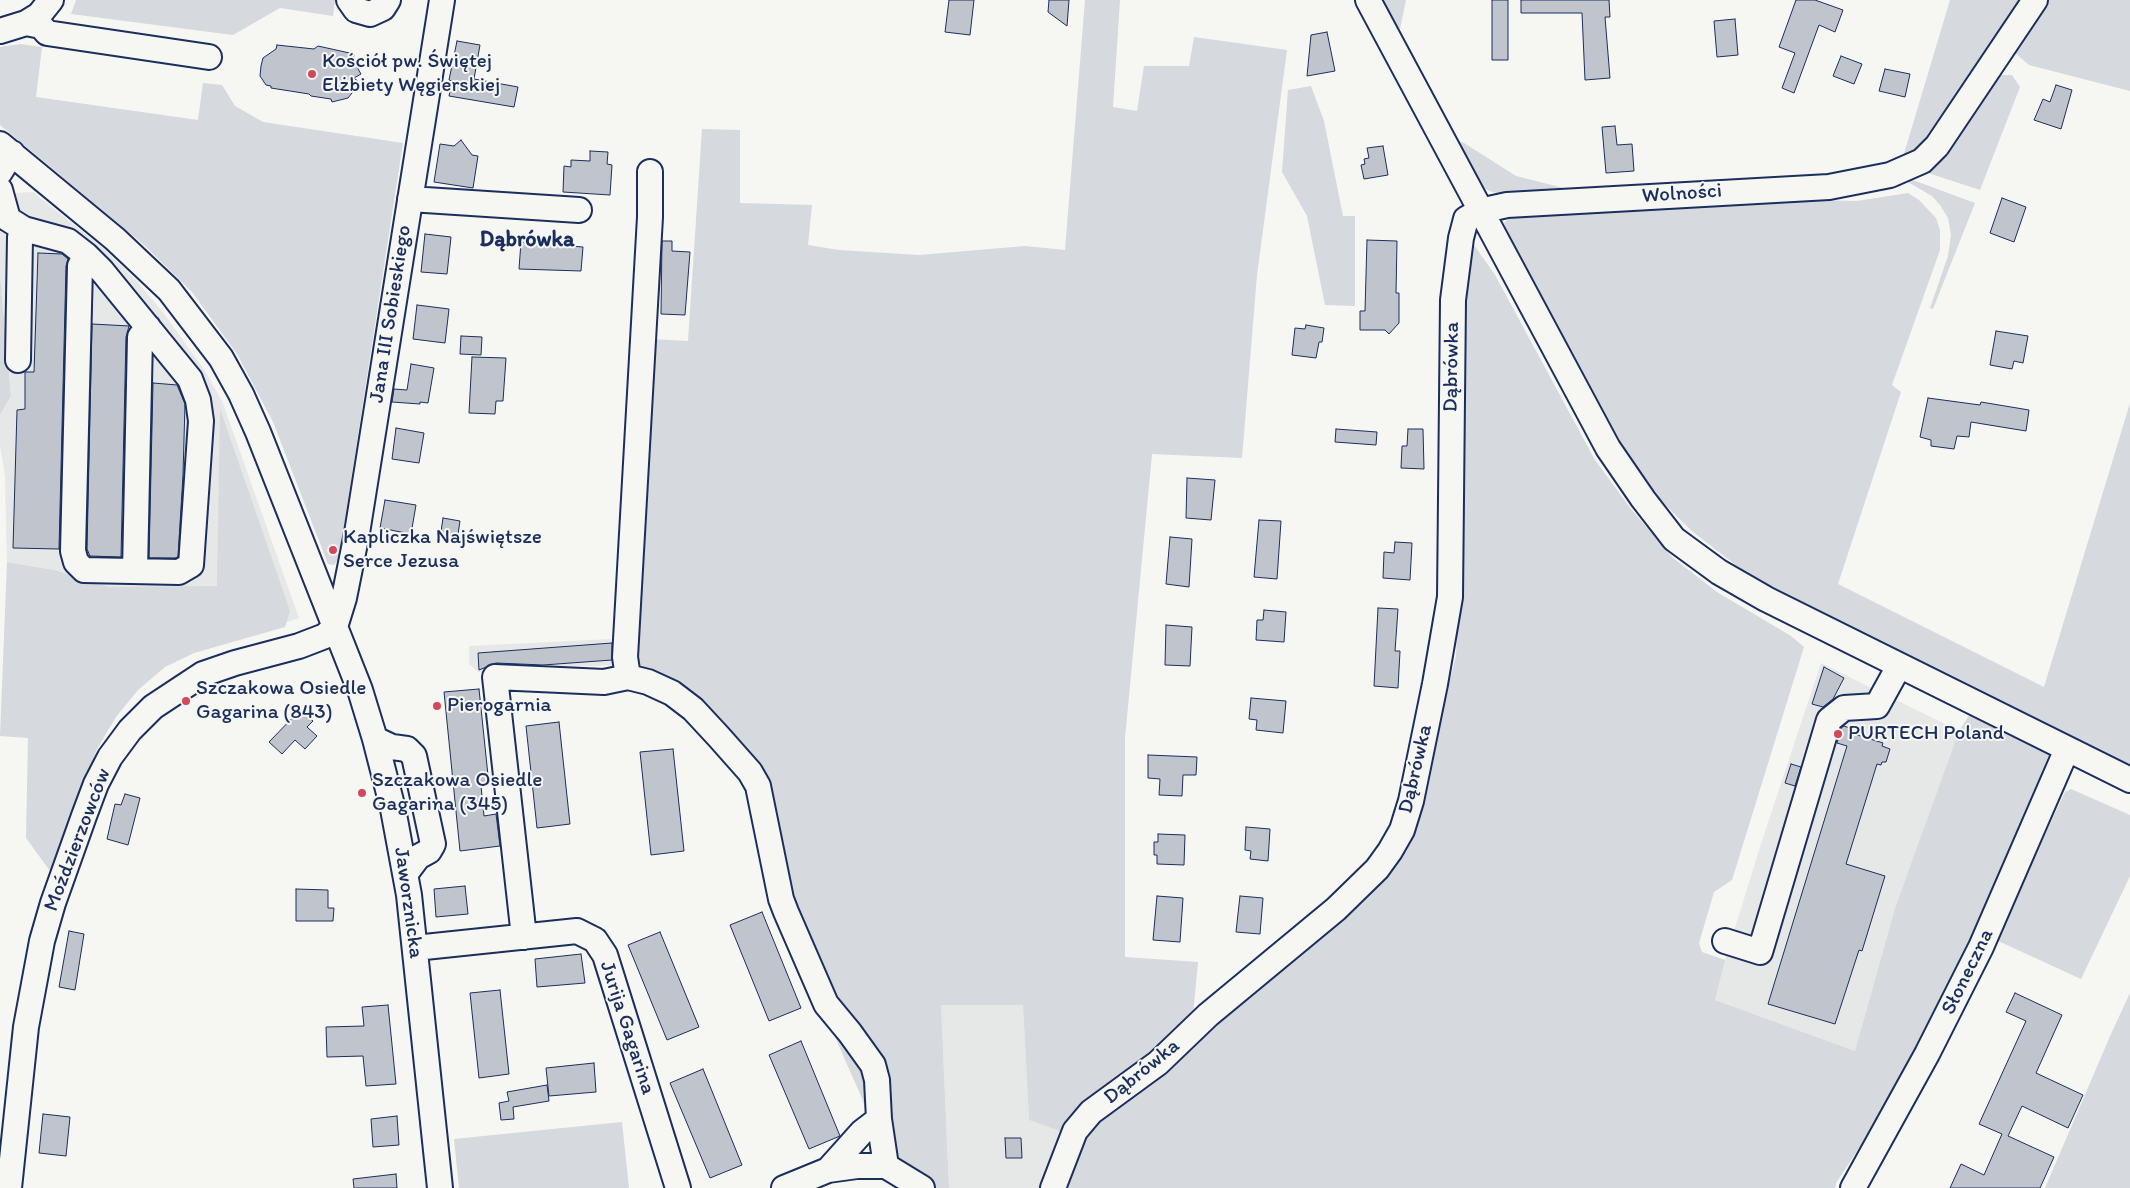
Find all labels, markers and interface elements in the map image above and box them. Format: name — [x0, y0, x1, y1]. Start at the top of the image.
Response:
place label: Kościół pw. Świętej Elżbiety Węgierskiej — [322, 49, 500, 99]
marker: Kościół pw. Świętej Elżbiety Węgierskiej — [306, 68, 318, 80]
street label: Wolności — [1641, 179, 1723, 209]
street label: Jana III Sobieskiego — [365, 223, 417, 405]
district label: Dąbrówka — [480, 227, 574, 253]
street label: Dąbrówka — [1439, 322, 1465, 412]
place label: Kapliczka Najświętsze Serce Jezusa — [343, 525, 542, 575]
marker: Kapliczka Najświętsze Serce Jezusa — [327, 544, 339, 556]
place label: Szczakowa Osiedle Gagarina (843) — [196, 676, 366, 726]
place label: Pierogarnia — [447, 693, 551, 719]
marker: Szczakowa Osiedle Gagarina (843) — [180, 695, 192, 707]
marker: Pierogarnia — [431, 700, 443, 712]
place label: PURTECH Poland — [1848, 721, 2004, 747]
street label: Dąbrówka — [1394, 722, 1438, 816]
marker: PURTECH Poland — [1832, 728, 1844, 740]
street label: Moździerzowców — [39, 765, 117, 915]
place label: Szczakowa Osiedle Gagarina (345) — [372, 768, 542, 818]
marker: Szczakowa Osiedle Gagarina (345) — [356, 787, 368, 799]
street label: Jaworznicka — [388, 846, 428, 960]
street label: Słoneczna — [1936, 925, 2000, 1019]
street label: Jurija Gagarina — [594, 958, 660, 1098]
street label: Dąbrówka — [1099, 1034, 1185, 1110]

